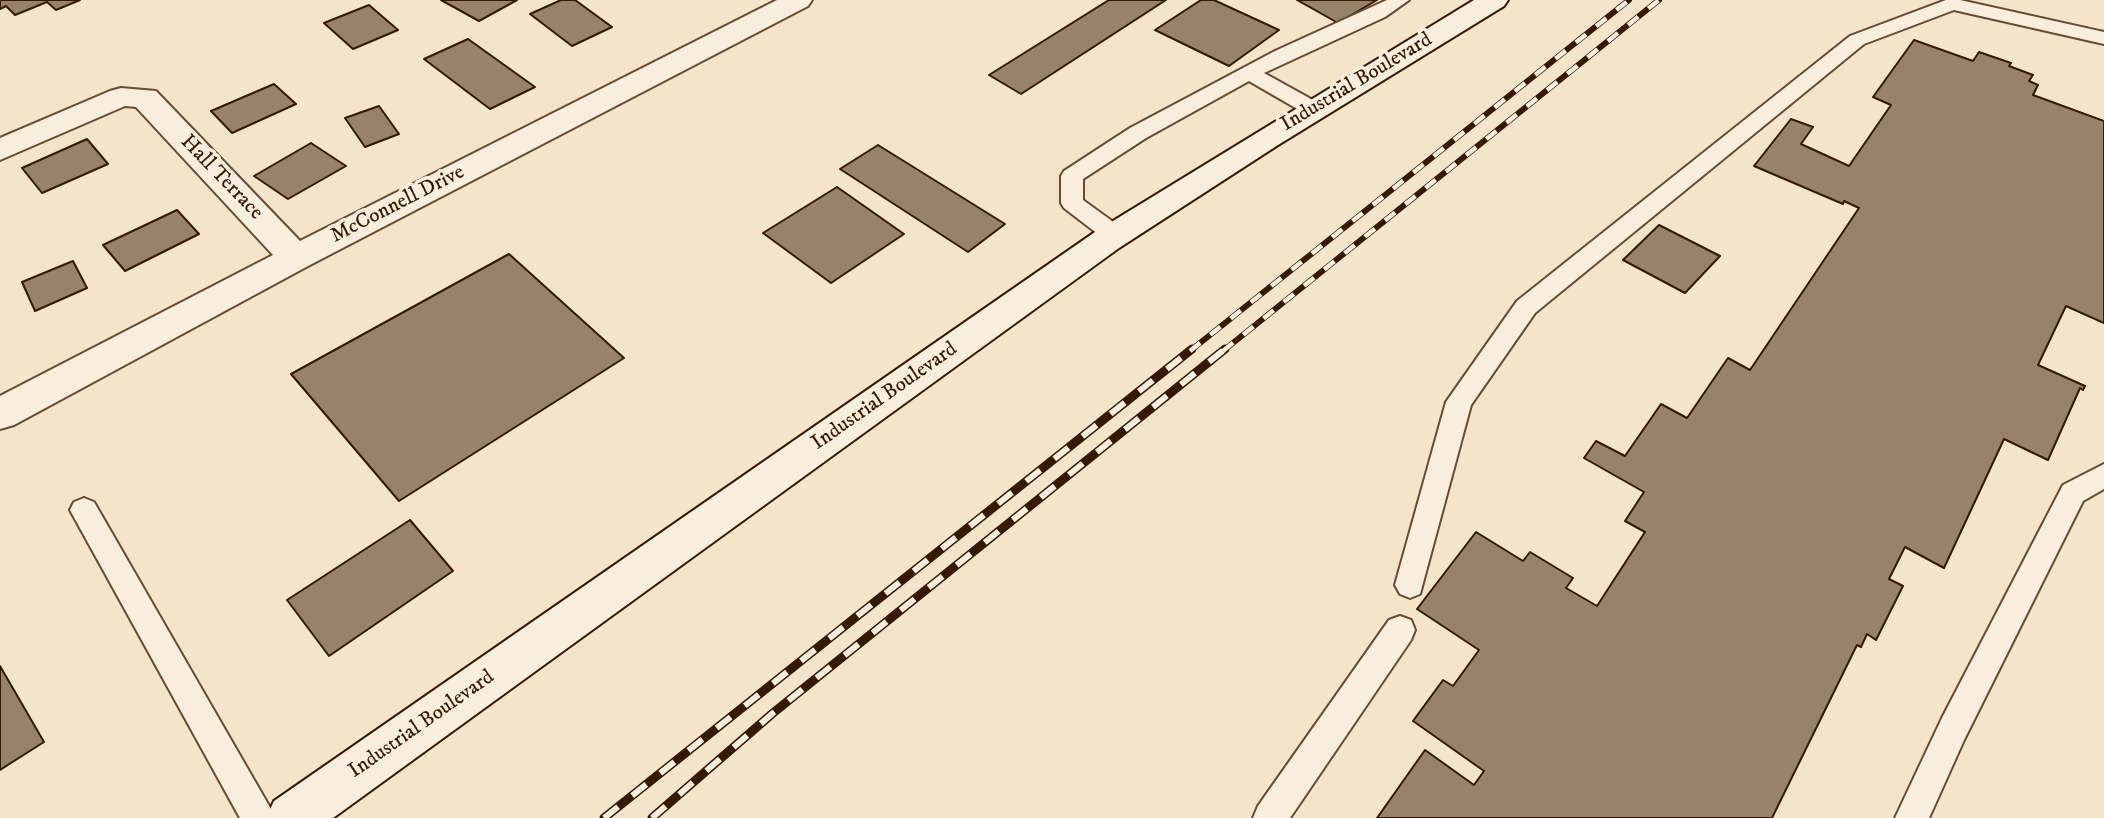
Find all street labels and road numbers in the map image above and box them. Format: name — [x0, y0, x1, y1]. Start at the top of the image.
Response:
street label: Industrial Boulevard — [1277, 28, 1437, 138]
street label: Hall Terrace — [174, 130, 268, 226]
street label: McConnell Drive — [327, 161, 469, 249]
street label: Industrial Boulevard — [807, 337, 963, 457]
street label: Industrial Boulevard — [344, 665, 500, 785]

